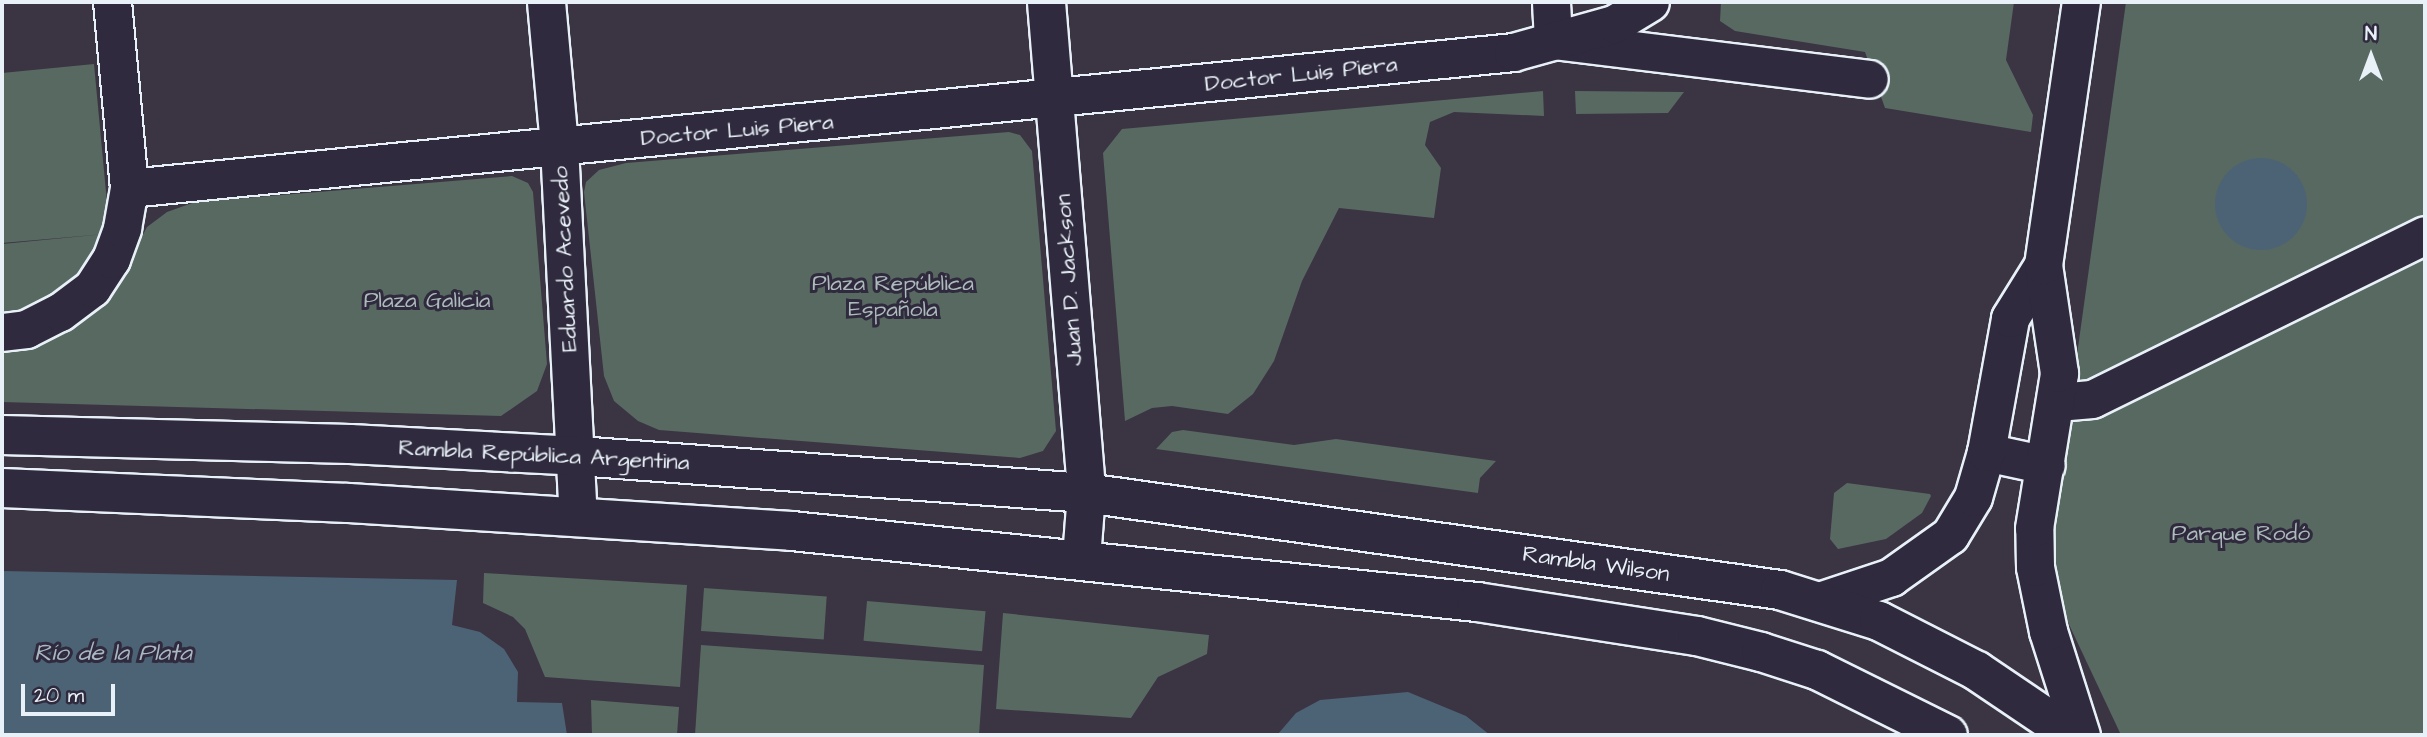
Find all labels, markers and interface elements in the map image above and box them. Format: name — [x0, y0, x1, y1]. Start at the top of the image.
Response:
north arrow — [2336, 21, 2406, 91]
text: N — [2365, 21, 2377, 48]
street label: Doctor Luis Piera — [1203, 50, 1399, 98]
street label: Doctor Luis Piera — [639, 108, 835, 152]
street label: Eduardo Acevedo — [546, 165, 584, 353]
street label: Juan D. Jackson — [1049, 193, 1089, 367]
park label: Plaza República Española — [812, 269, 974, 323]
park label: Plaza Galicia — [364, 286, 490, 314]
street label: Rambla República Argentina — [398, 434, 690, 476]
park label: Parque Rodó — [2172, 519, 2310, 547]
street label: Rambla Wilson — [1521, 540, 1671, 588]
water label: Río de la Plata — [34, 640, 192, 668]
scale bar — [24, 670, 119, 714]
text: 20 m — [34, 681, 84, 710]

